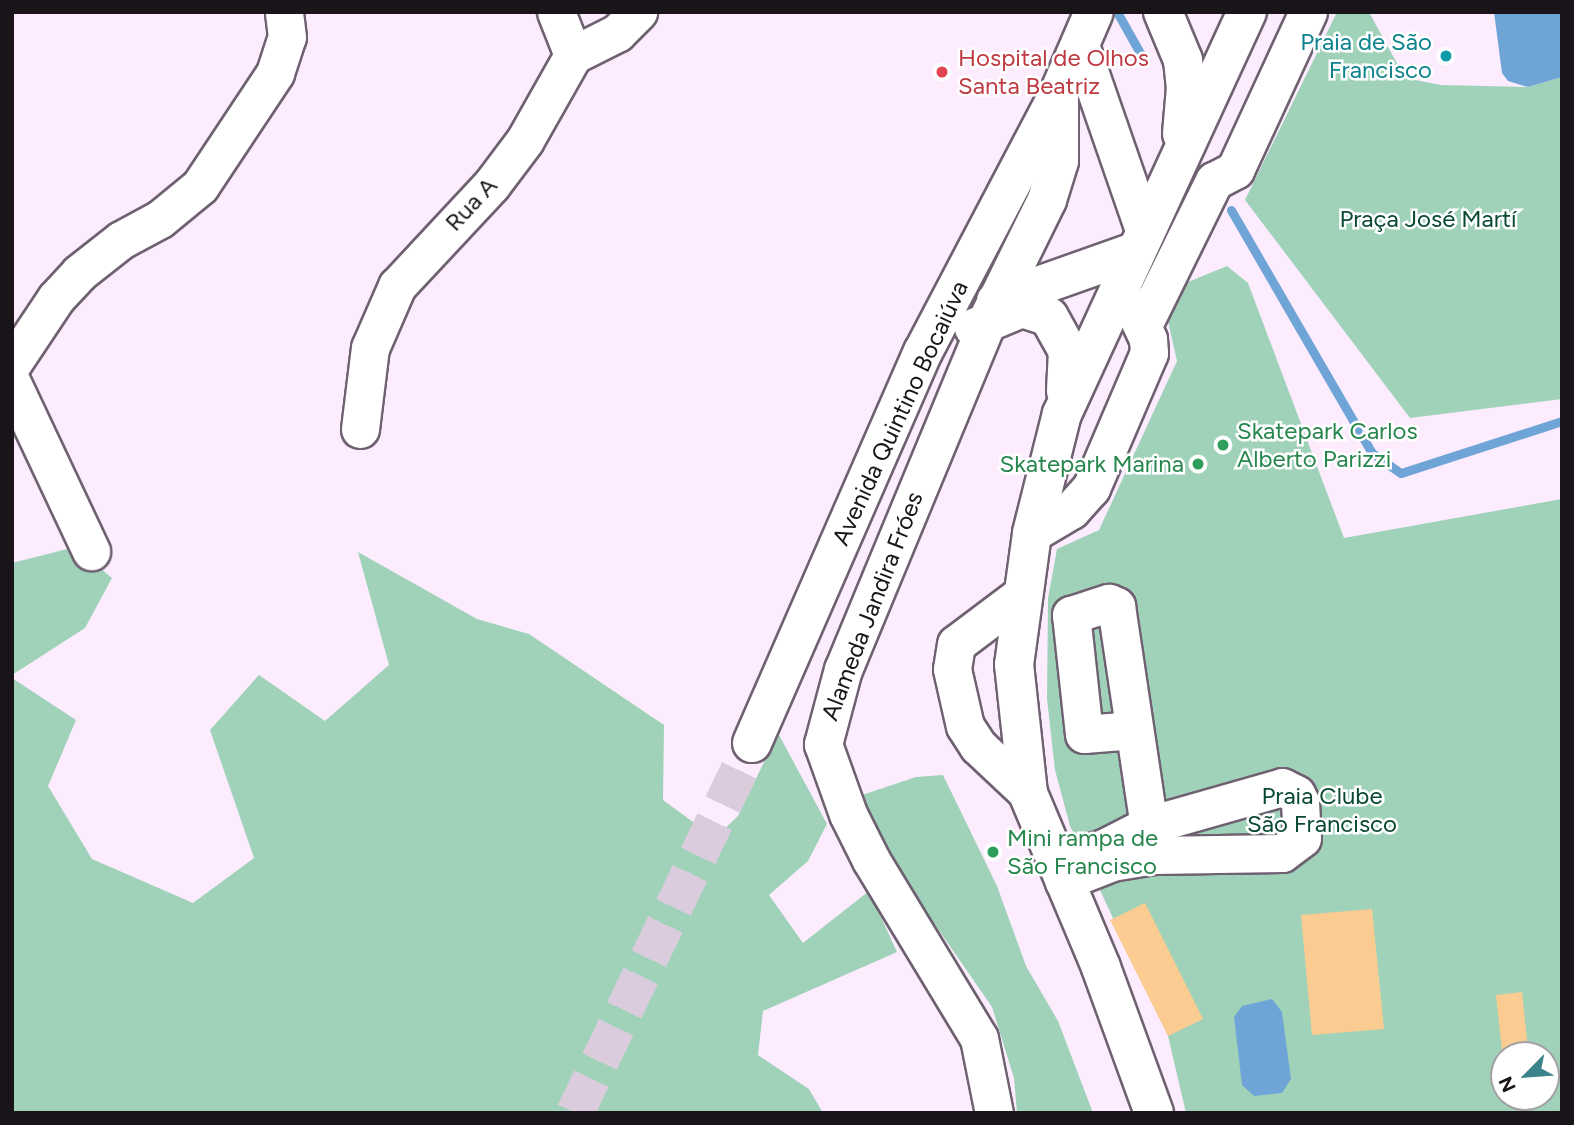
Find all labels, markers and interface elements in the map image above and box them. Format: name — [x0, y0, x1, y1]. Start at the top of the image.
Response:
place label: Praia de São Francisco — [1300, 28, 1432, 84]
place label: Hospital de Olhos Santa Beatriz — [958, 44, 1149, 100]
marker: Praia de São Francisco — [1438, 48, 1454, 64]
marker: Hospital de Olhos Santa Beatriz — [932, 62, 952, 82]
street label: Rua A — [439, 171, 503, 237]
park label: Praça José Martí — [1339, 205, 1517, 233]
street label: Avenida Quintino Bocaiúva — [826, 276, 974, 550]
place label: Skatepark Carlos Alberto Parizzi — [1237, 417, 1418, 473]
marker: Skatepark Carlos Alberto Parizzi — [1215, 437, 1231, 453]
place label: Skatepark Marina — [1000, 450, 1184, 478]
marker: Skatepark Marina — [1190, 456, 1206, 472]
street label: Alameda Jandira Fróes — [815, 488, 929, 724]
park label: Praia Clube São Francisco — [1247, 782, 1397, 838]
place label: Mini rampa de São Francisco — [1007, 824, 1158, 880]
marker: Mini rampa de São Francisco — [985, 844, 1001, 860]
north arrow — [1490, 1041, 1560, 1111]
text: N — [1494, 1073, 1521, 1096]

